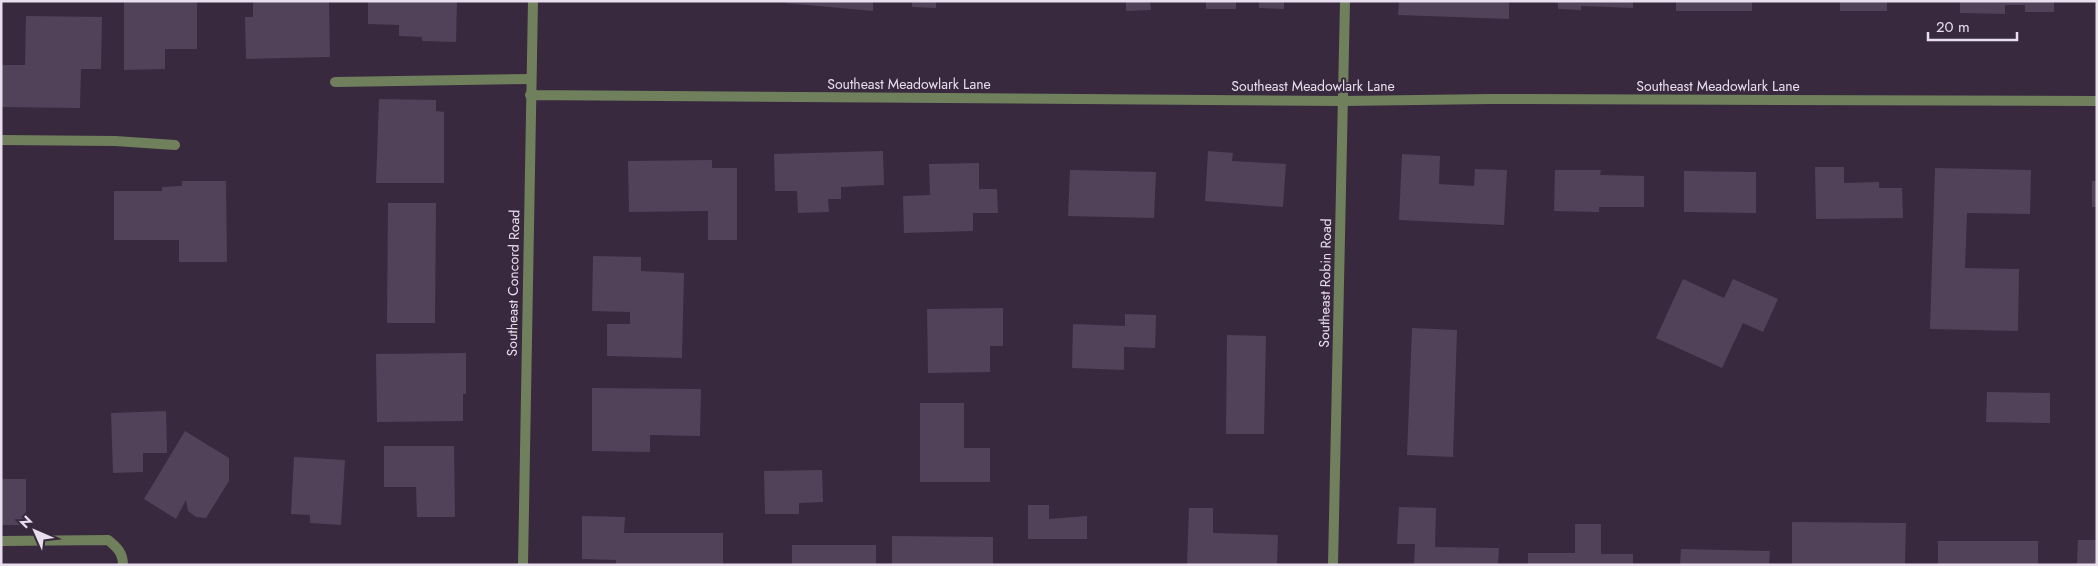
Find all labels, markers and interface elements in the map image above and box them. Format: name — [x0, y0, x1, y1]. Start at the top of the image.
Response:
scale bar — [1928, 10, 2017, 42]
text: 20 m — [1936, 16, 1970, 38]
street label: Southeast Meadowlark Lane — [827, 74, 991, 94]
street label: Southeast Meadowlark Lane — [1231, 76, 1395, 96]
street label: Southeast Meadowlark Lane — [1636, 76, 1800, 96]
street label: Southeast Concord Road — [502, 210, 524, 356]
street label: Southeast Robin Road — [1314, 218, 1336, 348]
north arrow — [10, 506, 60, 556]
text: N — [15, 511, 37, 533]

